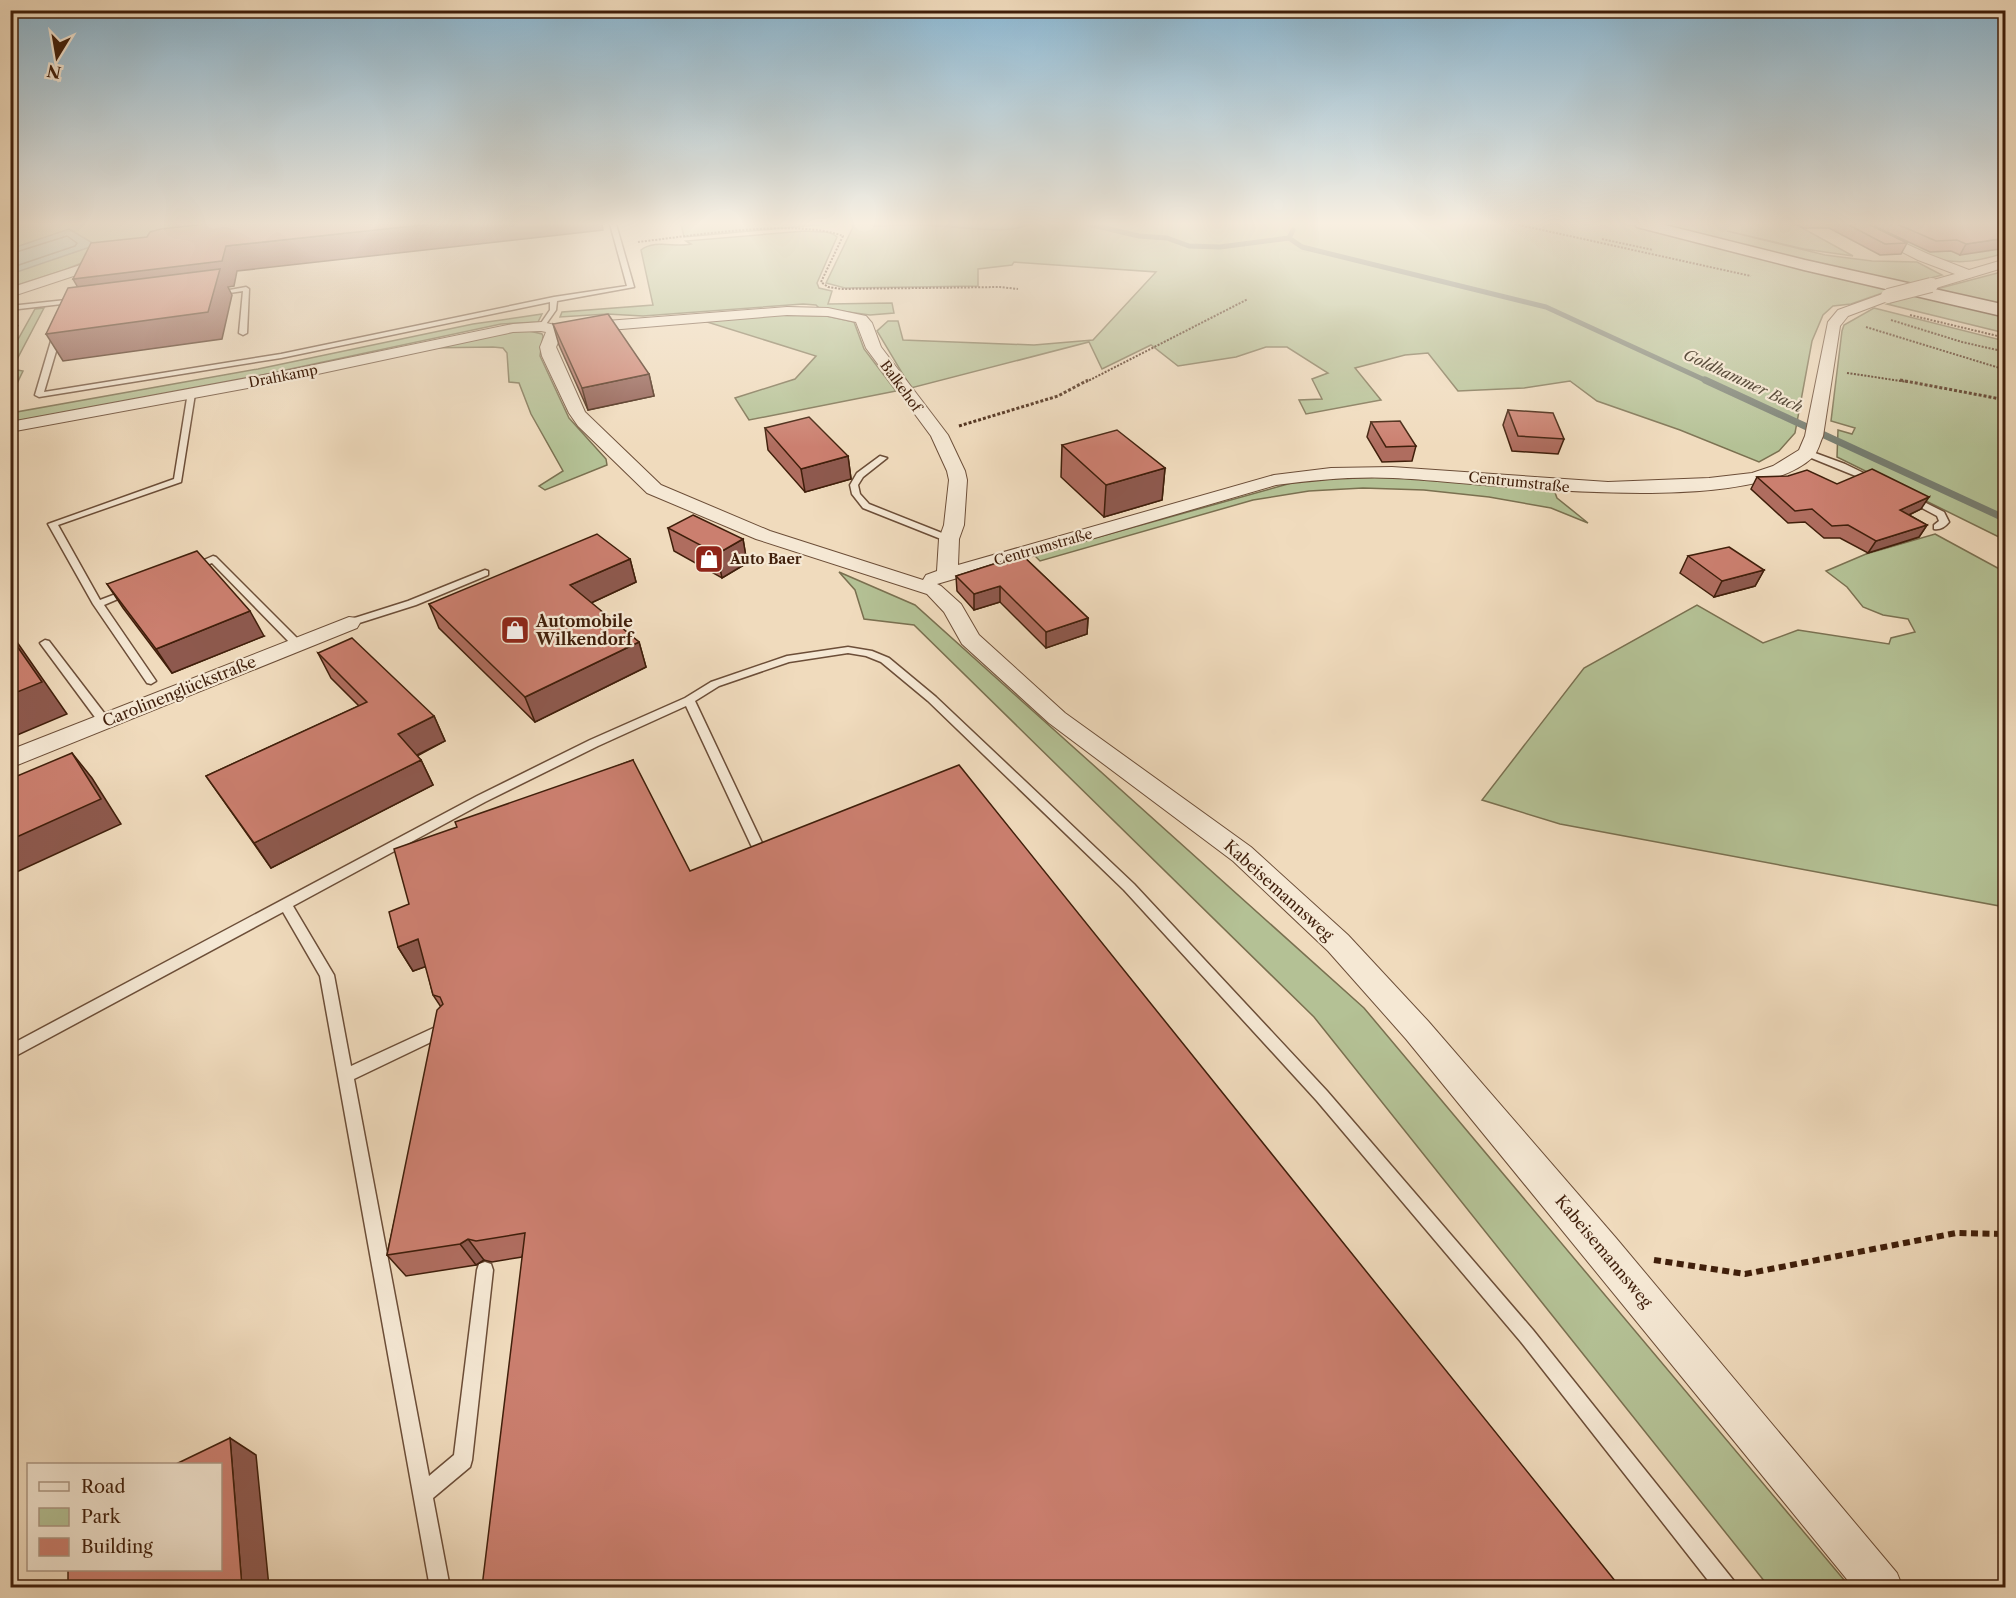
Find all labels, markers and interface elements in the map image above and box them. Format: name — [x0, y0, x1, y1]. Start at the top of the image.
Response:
north arrow — [27, 27, 87, 87]
text: N — [45, 61, 63, 83]
water label: Goldhammer Bach — [1680, 345, 1806, 417]
street label: Balkehof — [876, 357, 927, 417]
street label: Drahkamp — [247, 360, 319, 392]
street label: Centrumstraße — [1468, 468, 1571, 496]
street label: Centrumstraße — [992, 524, 1094, 570]
shop icon: Auto Baer — [693, 543, 725, 575]
place label: Auto Baer — [729, 550, 802, 568]
place label: Automobile Wilkendorf — [535, 611, 635, 649]
shop icon: Automobile Wilkendorf — [499, 614, 531, 646]
street label: Carolinenglückstraße — [99, 651, 259, 731]
street label: Kabeisemannsweg — [1220, 835, 1338, 945]
street label: Kabeisemannsweg — [1551, 1191, 1657, 1312]
legend — [27, 1463, 222, 1571]
text: Road — [81, 1476, 126, 1498]
text: Park — [81, 1506, 122, 1528]
text: Building — [81, 1536, 153, 1558]

